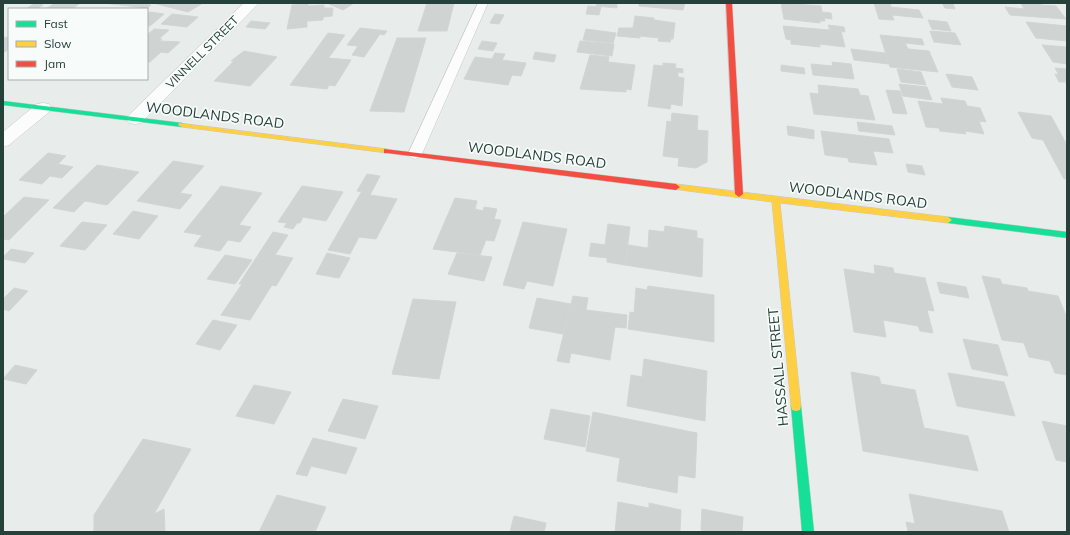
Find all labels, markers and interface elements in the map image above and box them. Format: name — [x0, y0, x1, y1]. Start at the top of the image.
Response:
legend — [8, 8, 148, 80]
street label: VINNELL STREET — [162, 12, 242, 92]
text: Fast — [44, 16, 68, 31]
text: Slow — [44, 36, 72, 51]
text: Jam — [44, 56, 66, 71]
street label: WOODLANDS ROAD — [145, 98, 285, 132]
street label: WOODLANDS ROAD — [467, 138, 607, 172]
street label: WOODLANDS ROAD — [788, 178, 928, 212]
street label: HASSALL STREET — [764, 306, 792, 427]

